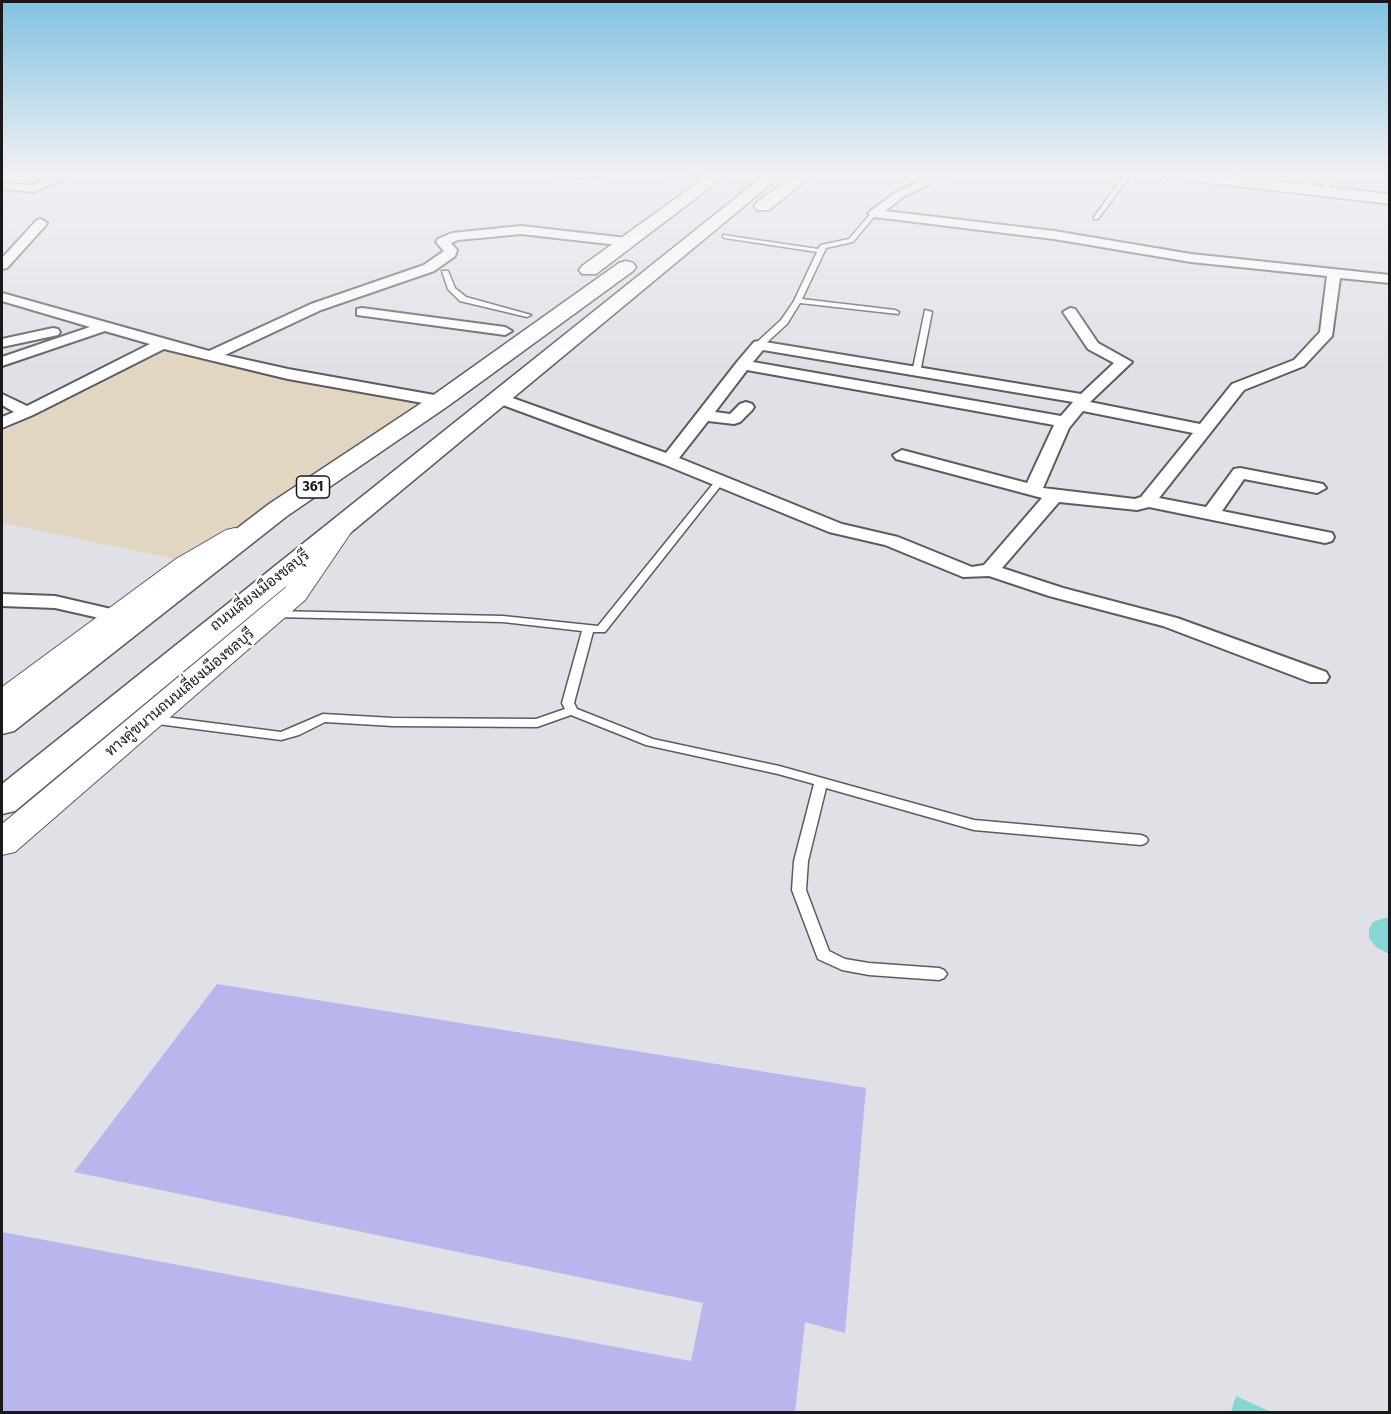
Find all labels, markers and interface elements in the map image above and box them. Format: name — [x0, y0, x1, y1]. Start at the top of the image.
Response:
road number: 361 — [296, 476, 330, 498]
street label: ถนนเลี่ยงเมืองชลบุรี — [207, 547, 313, 635]
street label: ทางคู่ขนานถนนเลี่ยงเมืองชลบุรี — [102, 625, 258, 761]

